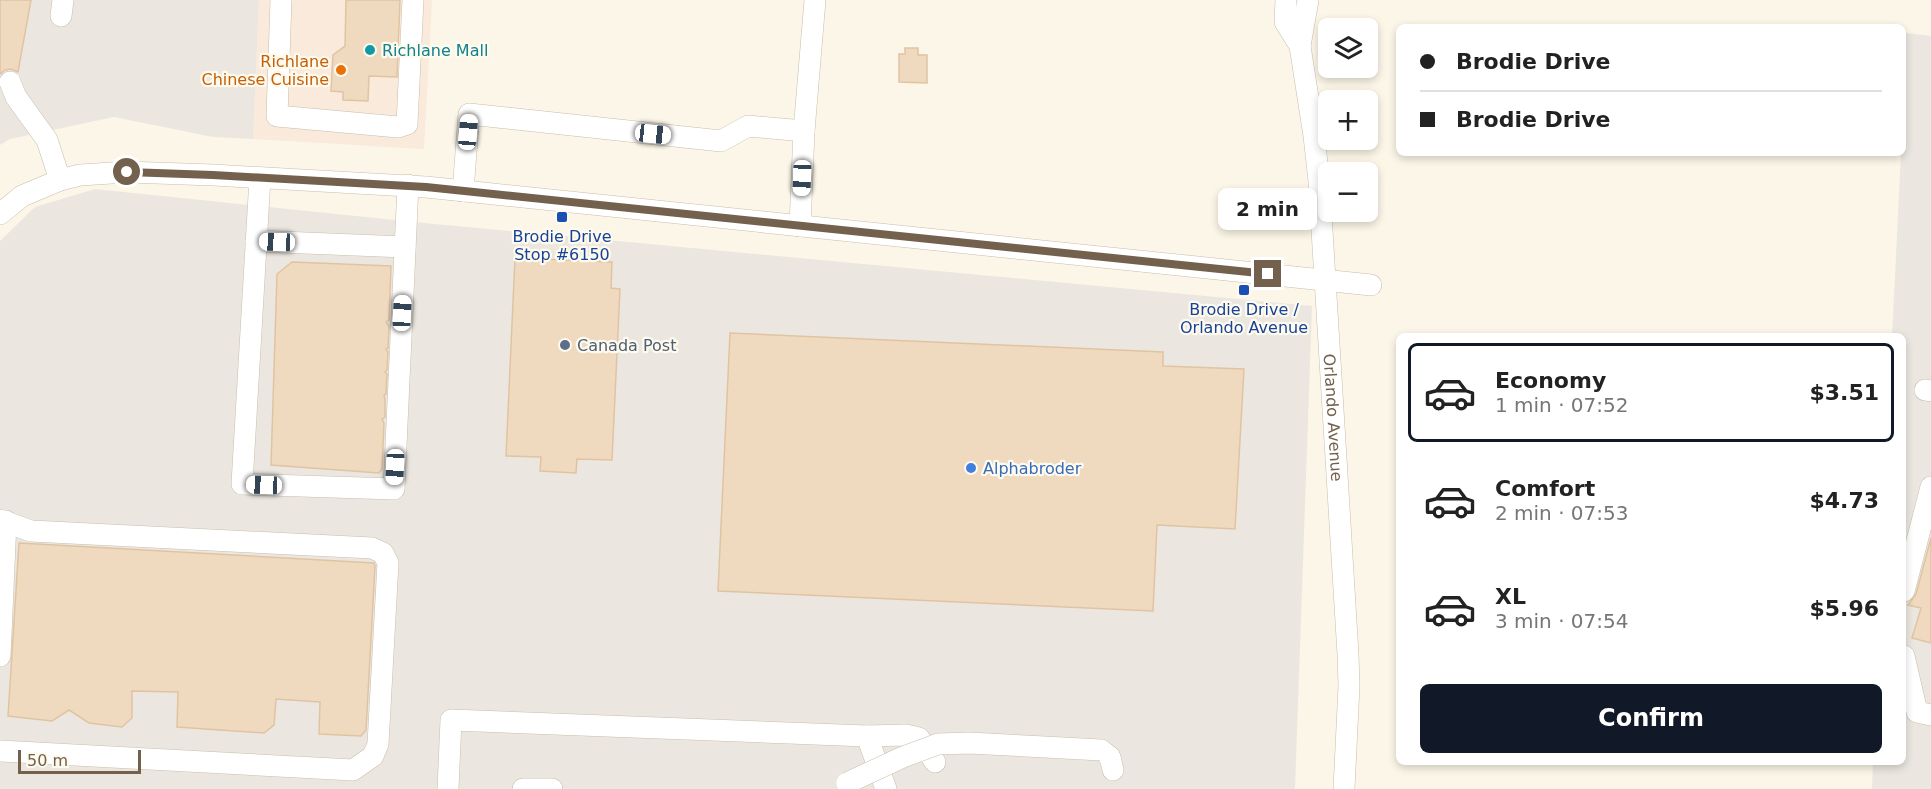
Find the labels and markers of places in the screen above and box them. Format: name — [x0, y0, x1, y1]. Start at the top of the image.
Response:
place label: Richlane Mall — [382, 41, 488, 60]
marker: Richlane Mall — [363, 43, 377, 57]
place label: Richlane Chinese Cuisine — [201, 52, 329, 89]
marker: Richlane Chinese Cuisine — [334, 63, 348, 77]
marker: Brodie Drive Stop #6150 — [555, 210, 569, 224]
place label: Brodie Drive Stop #6150 — [512, 227, 612, 264]
marker: Brodie Drive / Orlando Avenue — [1237, 283, 1251, 297]
place label: Brodie Drive / Orlando Avenue — [1180, 300, 1308, 337]
place label: Canada Post — [577, 336, 676, 355]
marker: Canada Post — [558, 338, 572, 352]
place label: Alphabroder — [983, 459, 1082, 478]
marker: Alphabroder — [964, 461, 978, 475]

